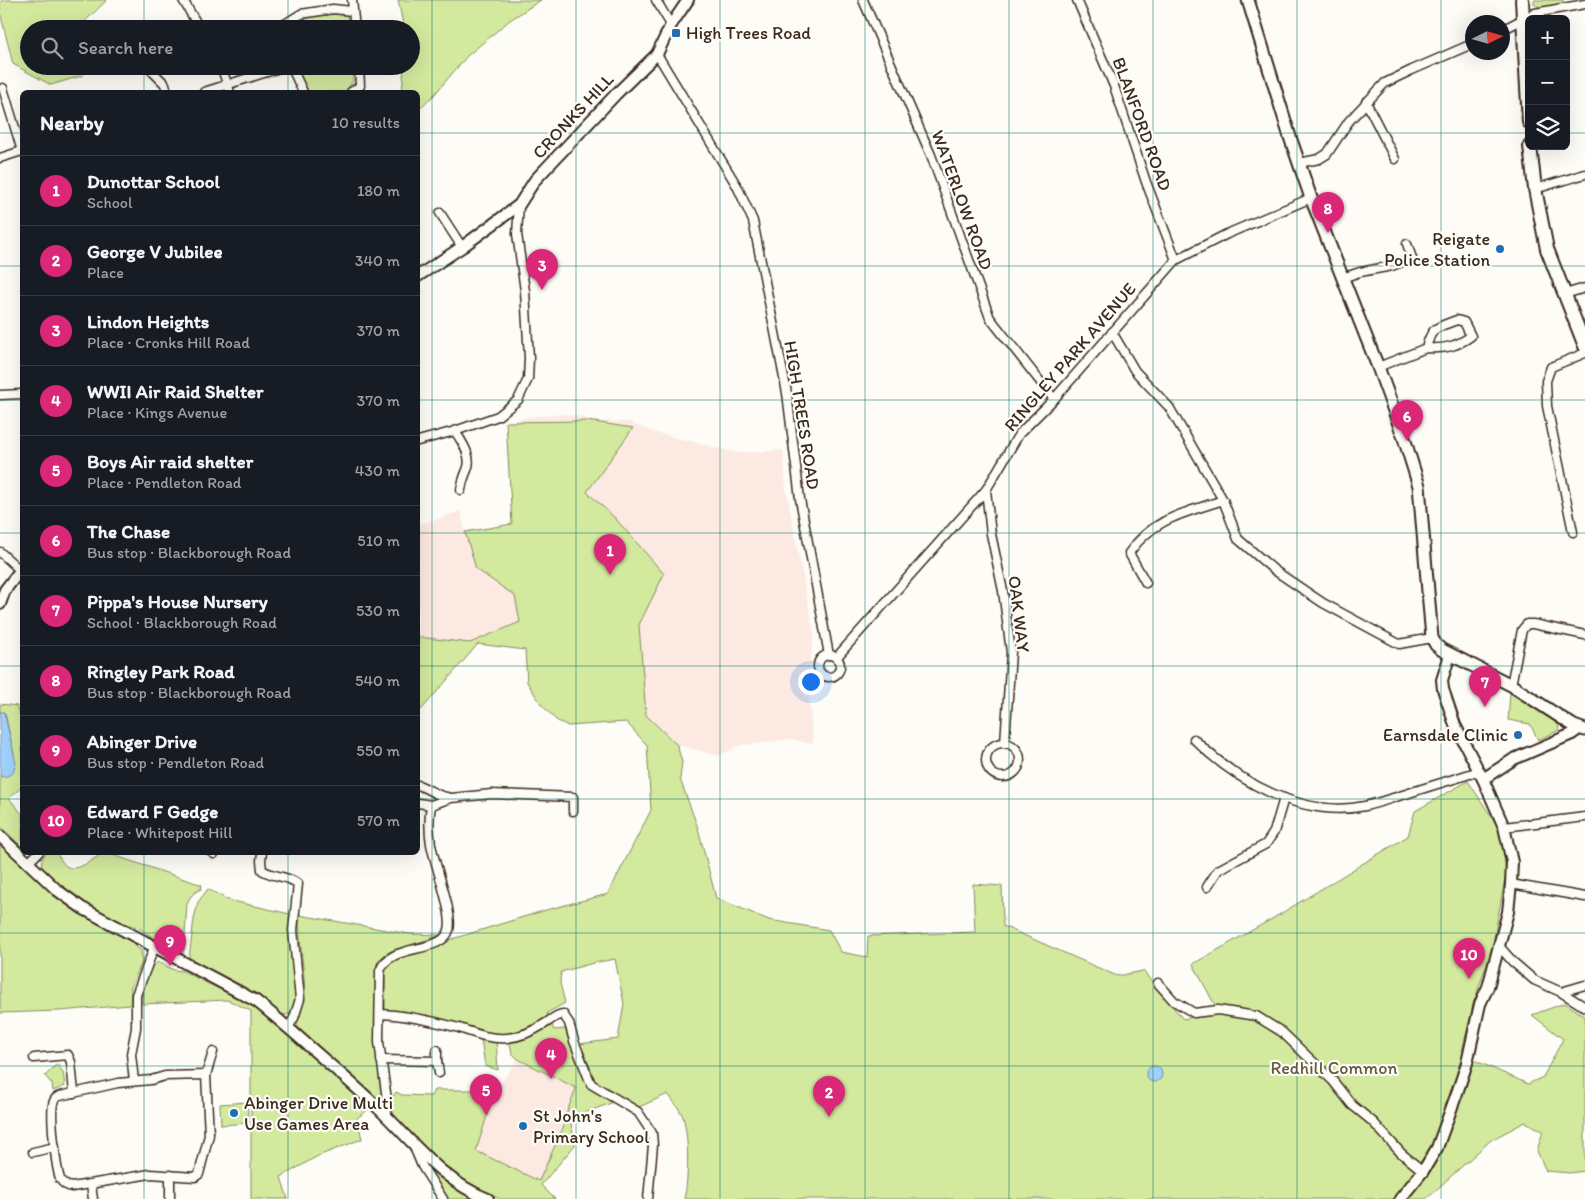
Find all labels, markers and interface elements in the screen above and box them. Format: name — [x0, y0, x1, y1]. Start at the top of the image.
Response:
north arrow — [1465, 15, 1510, 60]
map controls — [1525, 15, 1570, 150]
button: + — [1525, 15, 1570, 60]
search box — [20, 20, 420, 75]
place label: High Trees Road — [686, 22, 811, 44]
marker: High Trees Road — [670, 27, 682, 39]
icon: search — [38, 34, 66, 62]
text: Search here — [78, 36, 173, 59]
street label: BLANFORD ROAD — [1108, 54, 1176, 194]
button: − — [1525, 60, 1570, 105]
street label: CRONKS HILL — [528, 69, 618, 163]
button: layers — [1525, 105, 1570, 150]
text: Nearby — [40, 110, 104, 135]
text: 10 results — [332, 113, 400, 132]
street label: WATERLOW ROAD — [927, 127, 998, 273]
text: Dunottar School — [87, 170, 220, 193]
text: 1 — [52, 181, 60, 200]
text: 180 m — [357, 181, 400, 200]
pin: 8 — [1312, 192, 1344, 233]
text: School — [87, 193, 133, 212]
place label: Reigate Police Station — [1384, 228, 1490, 271]
text: George V Jubilee — [87, 240, 223, 263]
marker: Reigate Police Station — [1494, 243, 1506, 255]
pin: 3 — [526, 249, 558, 290]
text: 2 — [52, 251, 60, 270]
text: 340 m — [355, 251, 400, 270]
text: Place — [87, 263, 124, 282]
street label: RINGLEY PARK AVENUE — [999, 278, 1141, 436]
text: Lindon Heights — [87, 310, 209, 333]
text: 3 — [52, 321, 60, 340]
text: 370 m — [356, 321, 400, 340]
text: Place · Cronks Hill Road — [87, 333, 250, 352]
street label: HIGH TREES ROAD — [779, 339, 825, 491]
text: WWII Air Raid Shelter — [87, 380, 264, 403]
text: 4 — [51, 391, 61, 410]
text: 370 m — [356, 391, 400, 410]
pin: 6 — [1391, 400, 1423, 441]
text: Place · Kings Avenue — [87, 403, 227, 422]
text: Boys Air raid shelter — [87, 450, 253, 473]
text: 5 — [52, 461, 60, 480]
text: 430 m — [355, 461, 400, 480]
text: Place · Pendleton Road — [87, 473, 242, 492]
text: The Chase — [87, 520, 170, 543]
text: 6 — [52, 531, 60, 550]
text: 510 m — [357, 531, 400, 550]
pin: 1 — [594, 534, 626, 575]
text: Bus stop · Blackborough Road — [87, 543, 291, 562]
street label: OAK WAY — [1003, 574, 1035, 654]
text: Pippa's House Nursery — [87, 590, 268, 613]
text: 7 — [52, 601, 60, 620]
text: 530 m — [356, 601, 400, 620]
text: School · Blackborough Road — [87, 613, 277, 632]
text: Ringley Park Road — [87, 660, 235, 683]
pin: 7 — [1469, 666, 1501, 707]
your location — [798, 669, 824, 695]
text: 8 — [52, 671, 60, 690]
text: 540 m — [355, 671, 400, 690]
text: Bus stop · Blackborough Road — [87, 683, 291, 702]
place label: Earnsdale Clinic — [1383, 724, 1508, 746]
marker: Earnsdale Clinic — [1512, 729, 1524, 741]
text: Abinger Drive — [87, 730, 197, 753]
text: 9 — [52, 741, 60, 760]
text: 550 m — [356, 741, 400, 760]
text: Bus stop · Pendleton Road — [87, 753, 264, 772]
text: Edward F Gedge — [87, 800, 218, 823]
text: 10 — [47, 811, 65, 830]
text: 570 m — [357, 811, 400, 830]
text: Place · Whitepost Hill — [87, 823, 232, 842]
pin: 9 — [154, 925, 186, 966]
pin: 10 — [1453, 938, 1485, 979]
pin: 4 — [535, 1038, 567, 1079]
park label: Redhill Common — [1270, 1057, 1398, 1079]
pin: 5 — [470, 1074, 502, 1115]
pin: 2 — [813, 1076, 845, 1117]
place label: Abinger Drive Multi Use Games Area — [244, 1092, 393, 1135]
place label: St John's Primary School — [533, 1105, 649, 1148]
marker: Abinger Drive Multi Use Games Area — [228, 1107, 240, 1119]
marker: St John's Primary School — [517, 1120, 529, 1132]

